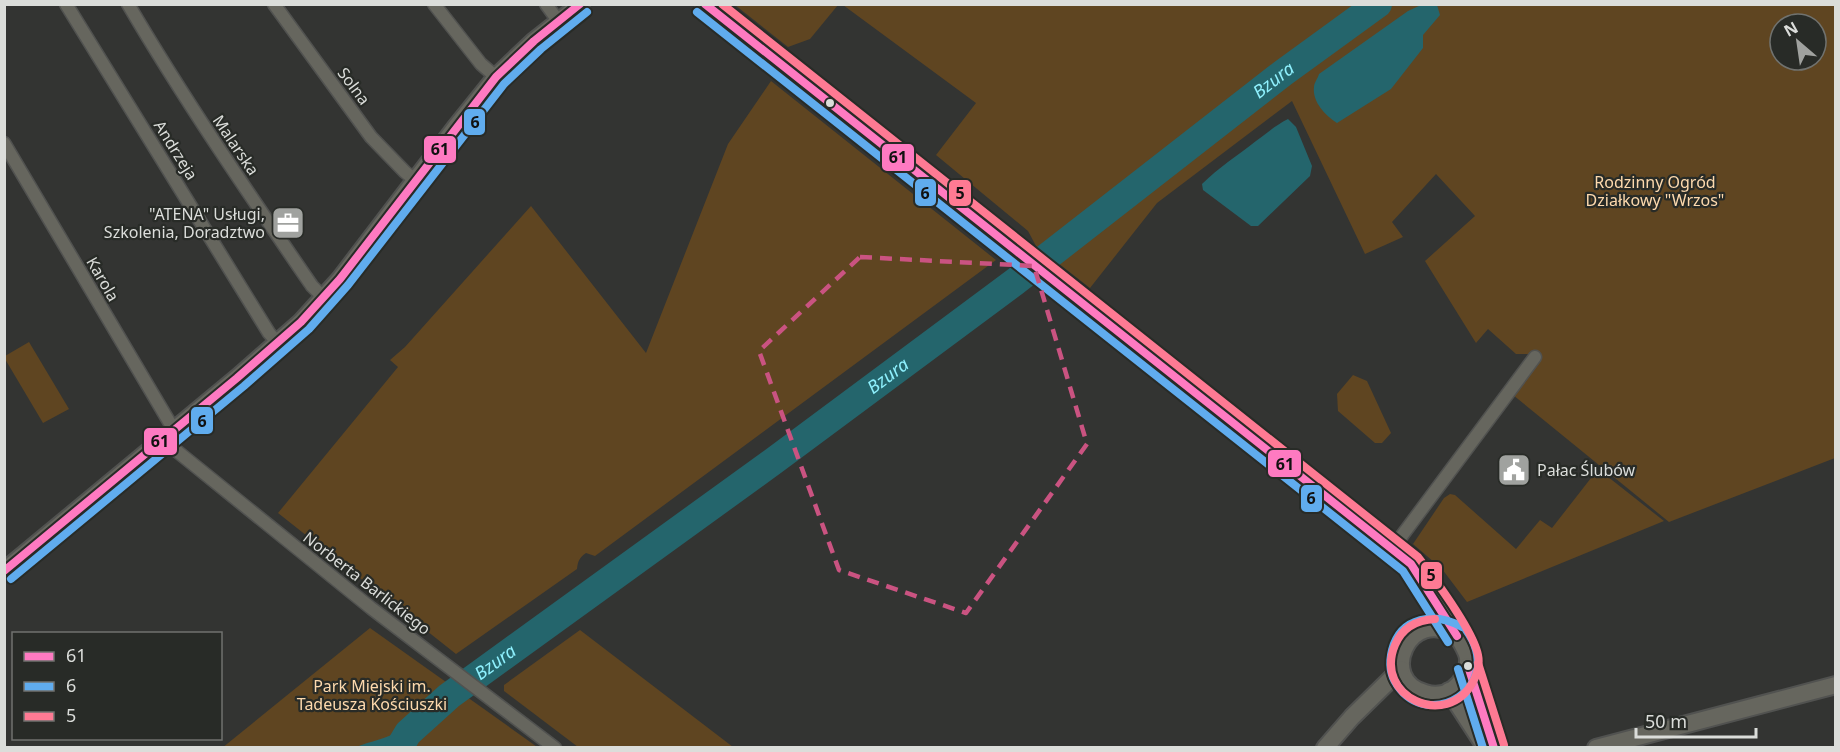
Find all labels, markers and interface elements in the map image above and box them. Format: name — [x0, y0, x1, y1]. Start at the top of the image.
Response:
north arrow — [1768, 12, 1828, 72]
text: N — [1780, 16, 1802, 42]
water label: Bzura — [1247, 56, 1299, 103]
street label: Solna — [333, 63, 375, 109]
unlabelled marker — [824, 97, 836, 109]
line badge: 6 — [463, 108, 486, 136]
street label: Malarska — [208, 110, 264, 180]
text: 6 — [470, 111, 480, 133]
street label: Andrzeja — [149, 116, 203, 184]
line badge: 61 — [423, 135, 457, 164]
text: 61 — [431, 138, 449, 160]
line badge: 61 — [881, 143, 915, 172]
text: 61 — [889, 146, 907, 168]
park label: Rodzinny Ogród Działkowy "Wrzos" — [1586, 171, 1724, 211]
line badge: 6 — [914, 178, 937, 207]
line badge: 5 — [948, 179, 972, 207]
text: 6 — [920, 182, 930, 204]
text: 5 — [955, 182, 965, 204]
place label: "ATENA" Usługi, Szkolenia, Doradztwo — [104, 203, 265, 243]
office icon: "ATENA" Usługi, Szkolenia, Doradztwo — [270, 205, 306, 241]
street label: Karola — [81, 253, 125, 305]
water label: Bzura — [862, 352, 913, 399]
line badge: 6 — [190, 406, 214, 435]
text: 6 — [197, 410, 207, 432]
line badge: 61 — [143, 427, 178, 456]
text: 61 — [151, 430, 169, 452]
line badge: 61 — [1267, 449, 1302, 478]
public building icon: Pałac Ślubów — [1496, 452, 1532, 488]
text: 61 — [1276, 453, 1294, 475]
place label: Pałac Ślubów — [1537, 459, 1636, 481]
line badge: 6 — [1300, 484, 1323, 513]
text: 6 — [1306, 487, 1316, 509]
street label: Norberta Barlickiego — [299, 526, 435, 640]
line badge: 5 — [1420, 561, 1443, 590]
text: 5 — [1426, 564, 1436, 586]
legend — [12, 632, 222, 740]
water label: Bzura — [469, 638, 521, 685]
text: 61 — [66, 643, 87, 667]
unlabelled marker — [1462, 660, 1474, 672]
text: 6 — [66, 673, 76, 697]
park label: Park Miejski im. Tadeusza Kościuszki — [297, 675, 447, 715]
scale bar — [1636, 701, 1756, 739]
text: 5 — [66, 703, 76, 727]
text: 50 m — [1645, 709, 1687, 733]

